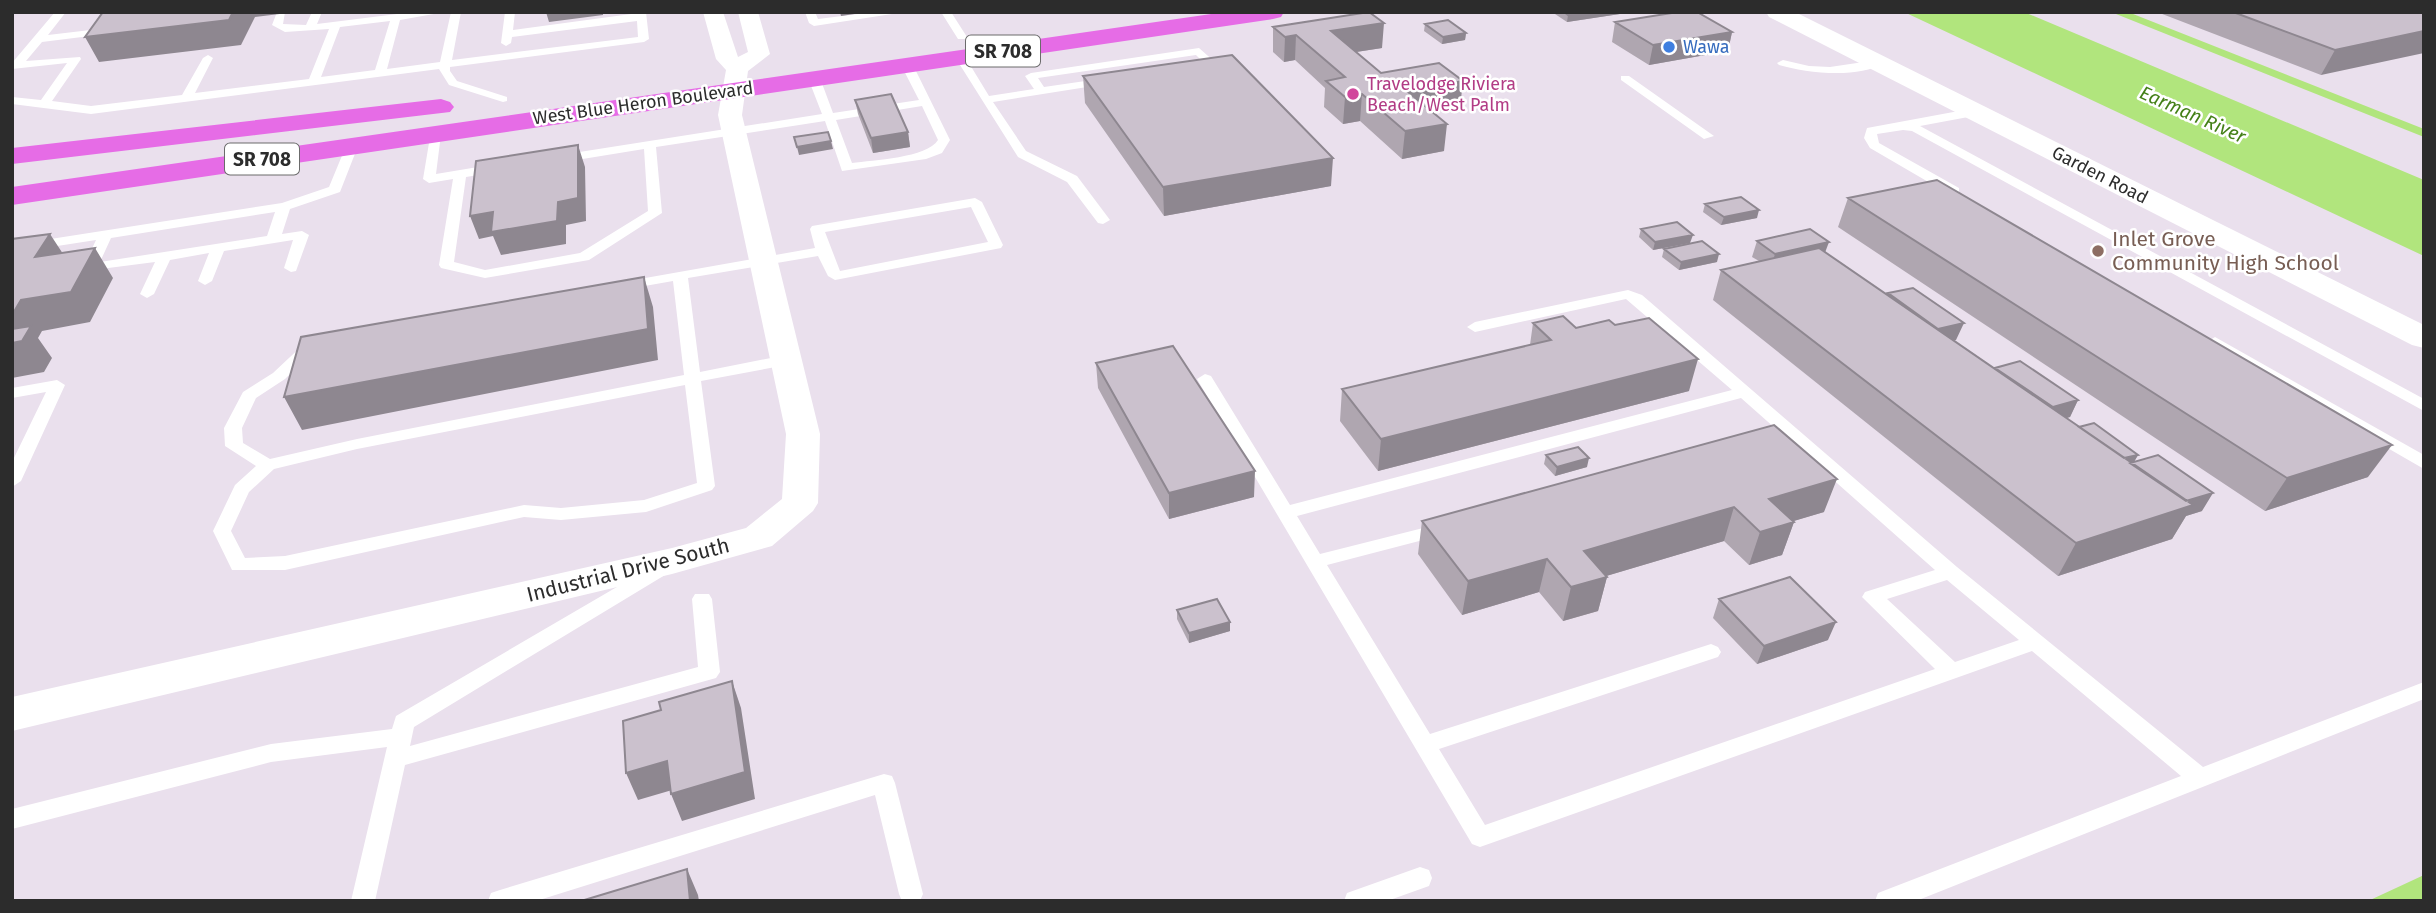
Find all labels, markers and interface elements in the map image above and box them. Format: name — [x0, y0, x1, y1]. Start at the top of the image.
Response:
road number: SR 708 — [966, 36, 1040, 66]
place label: Wawa — [1683, 36, 1730, 58]
marker: Wawa — [1661, 39, 1677, 55]
place label: Travelodge Riviera Beach/West Palm — [1367, 73, 1516, 116]
street label: West Blue Heron Boulevard — [531, 77, 755, 129]
water label: Earman River — [2136, 81, 2250, 148]
marker: Travelodge Riviera Beach/West Palm — [1345, 86, 1361, 102]
street label: Garden Road — [2048, 141, 2152, 209]
road number: SR 708 — [225, 144, 299, 174]
place label: Inlet Grove Community High School — [2112, 226, 2339, 276]
marker: Inlet Grove Community High School — [2090, 243, 2106, 259]
street label: Industrial Drive South — [524, 532, 732, 608]

